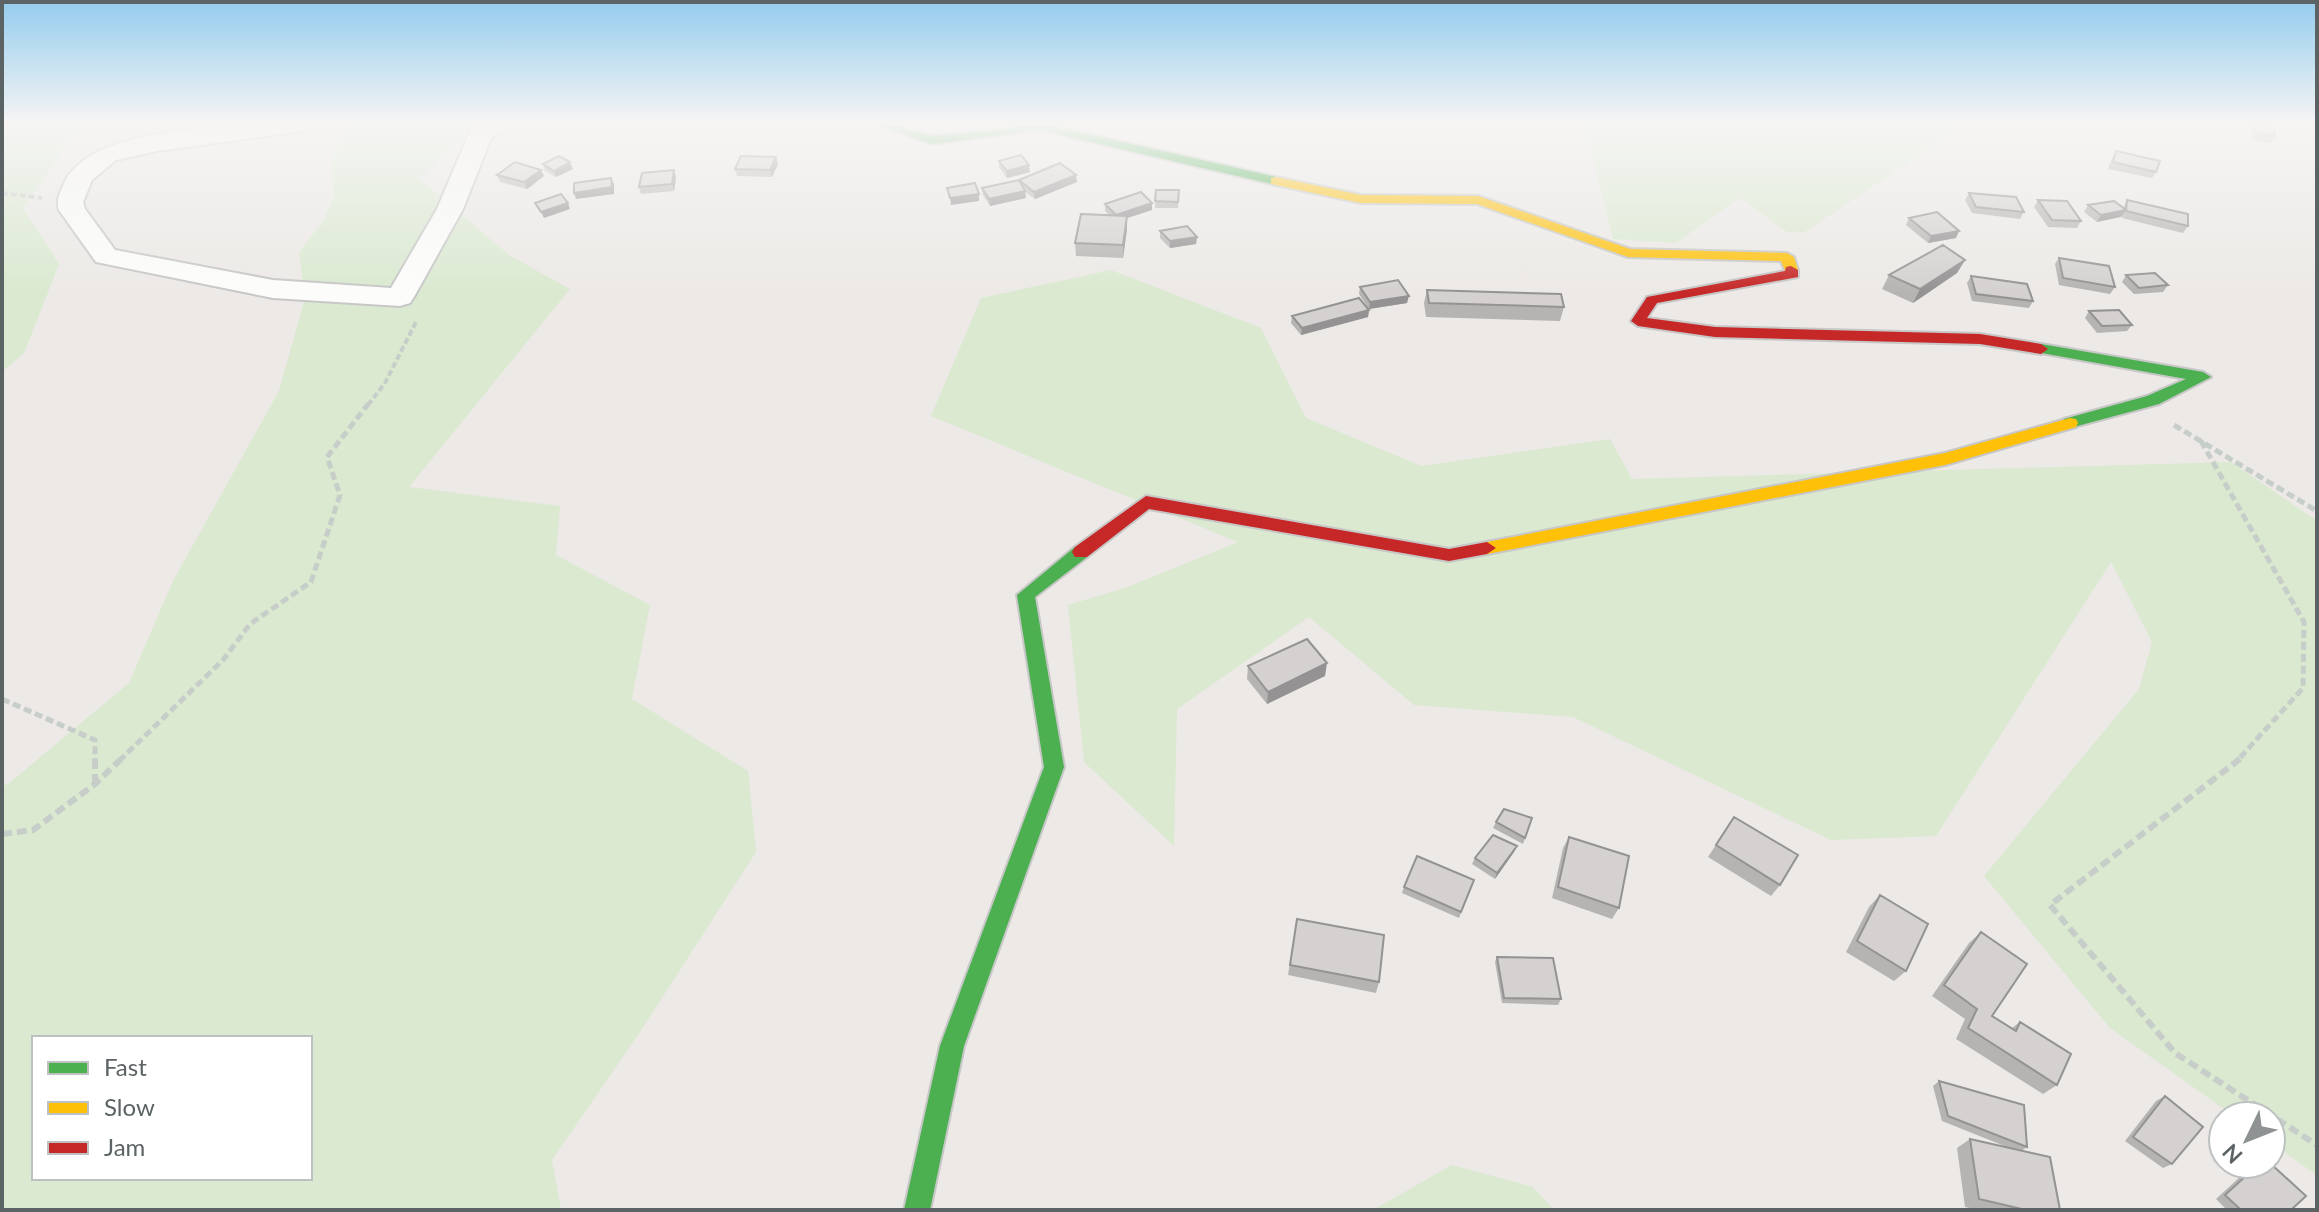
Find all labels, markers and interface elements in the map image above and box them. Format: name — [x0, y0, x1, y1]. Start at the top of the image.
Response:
legend — [32, 1036, 312, 1180]
text: Fast — [104, 1052, 147, 1081]
text: Slow — [104, 1092, 155, 1121]
north arrow — [2207, 1100, 2287, 1180]
text: Jam — [104, 1132, 145, 1161]
text: N — [2216, 1139, 2248, 1169]

